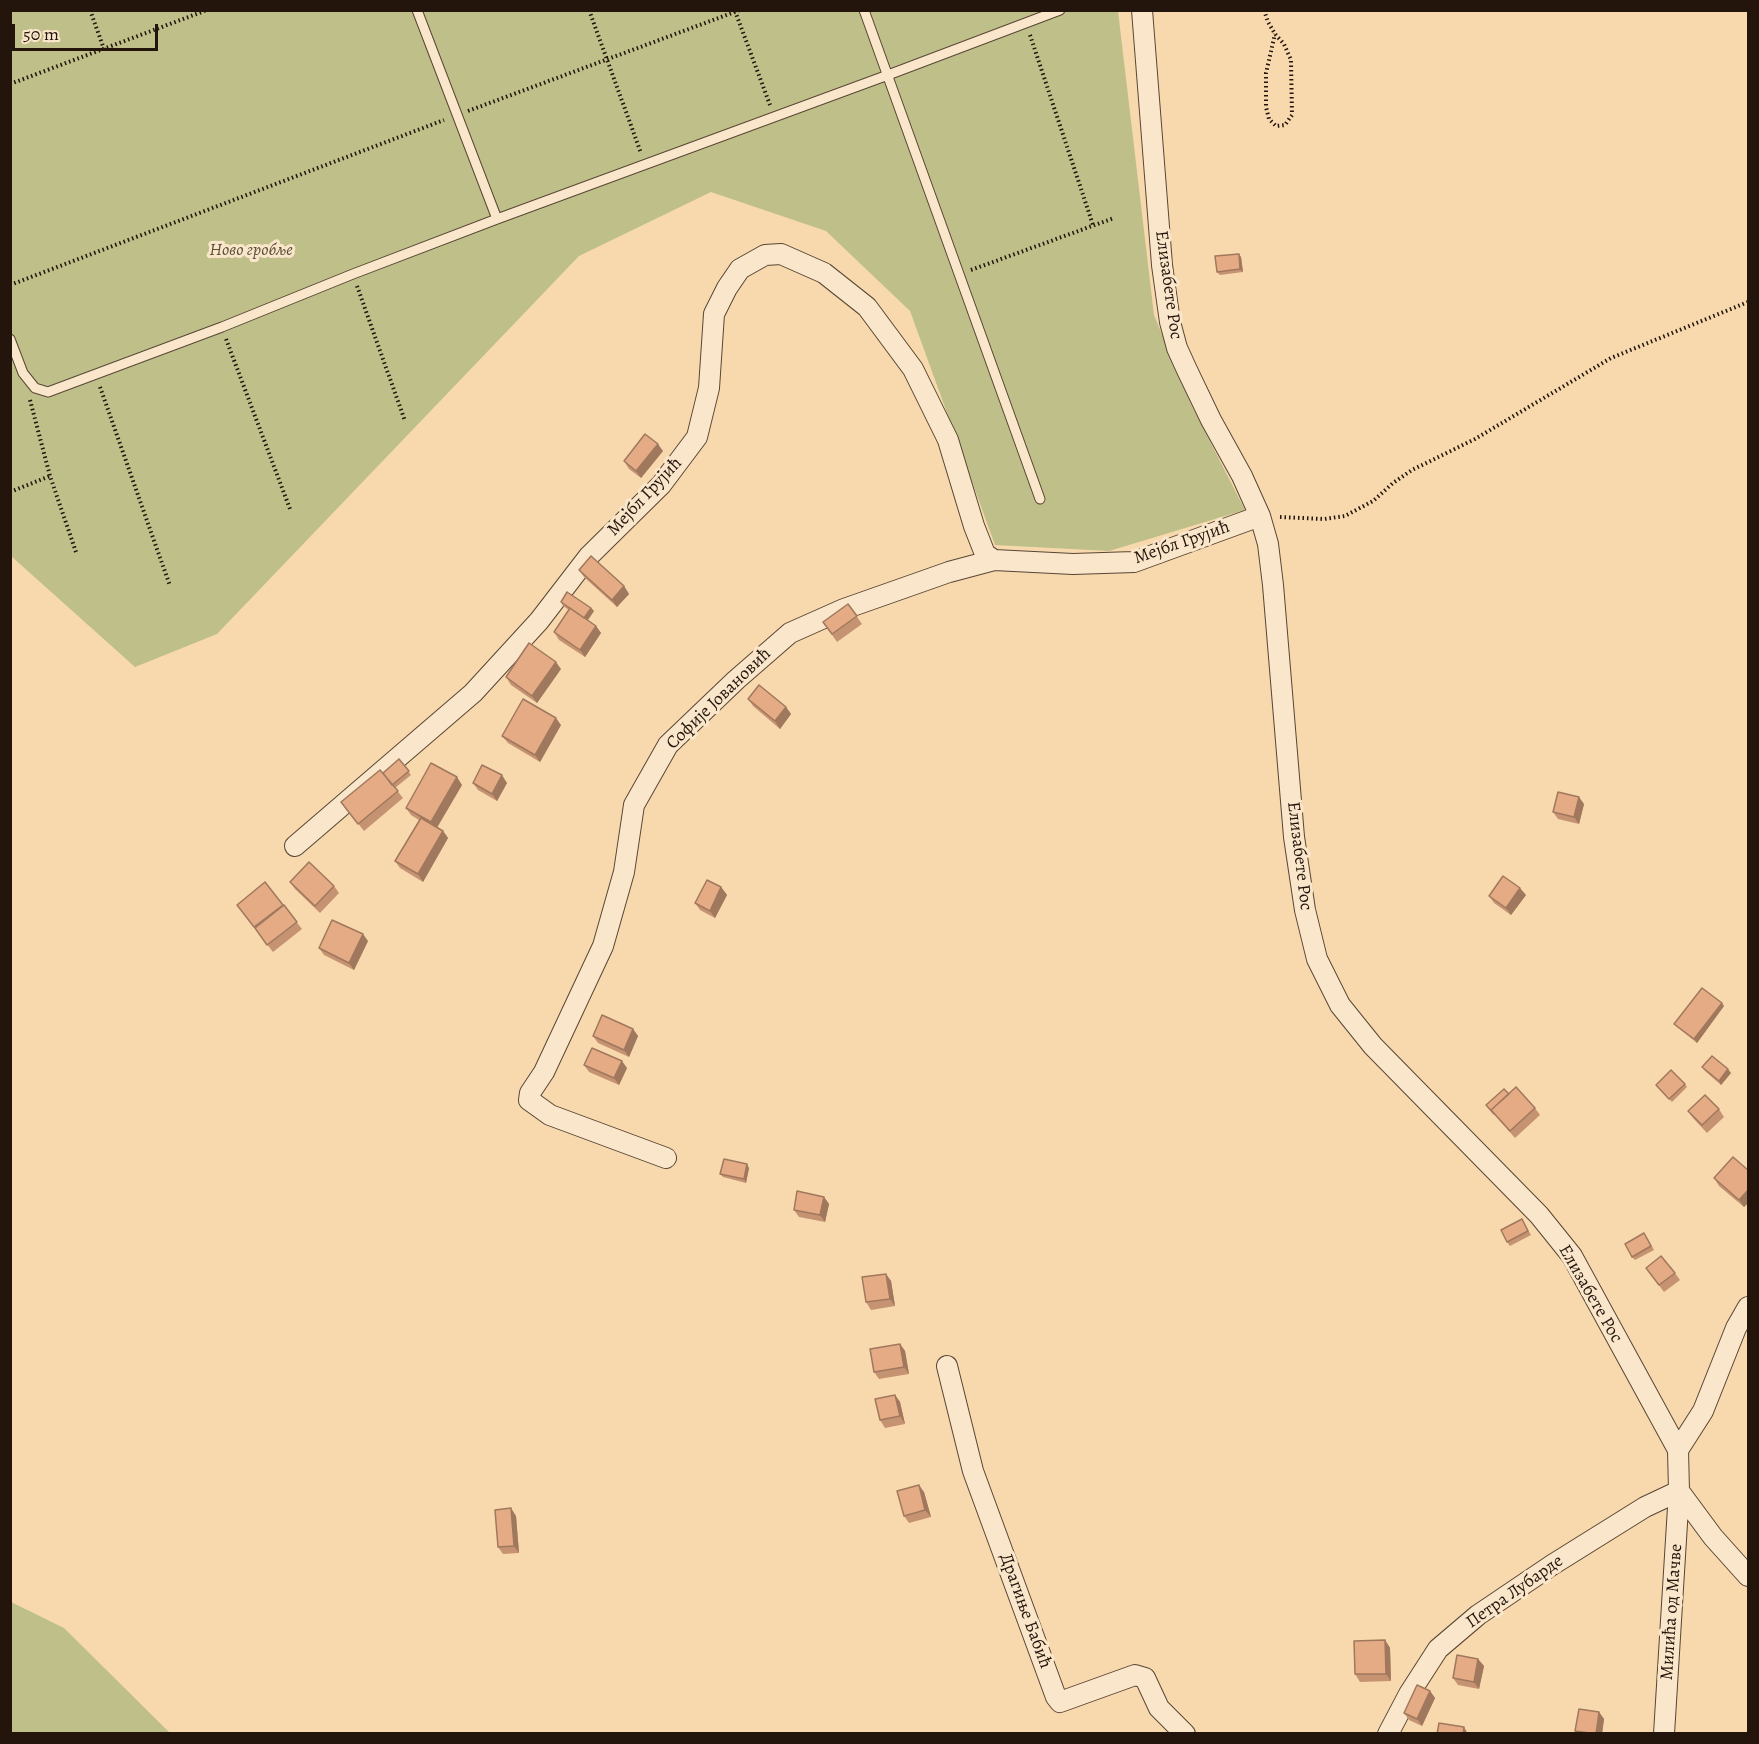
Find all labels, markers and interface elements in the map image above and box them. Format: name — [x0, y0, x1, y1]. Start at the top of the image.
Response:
scale bar — [15, 12, 160, 50]
text: 50 m — [23, 22, 59, 46]
street label: Елизабете Рос — [1150, 229, 1186, 341]
park label: Ново гробље — [209, 240, 293, 262]
street label: Мејбл Грујић — [603, 453, 687, 541]
street label: Мејбл Грујић — [1131, 517, 1233, 569]
street label: Софије Јовановић — [662, 644, 776, 754]
street label: Елизабете Рос — [1282, 800, 1316, 912]
street label: Елизабете Рос — [1553, 1241, 1627, 1347]
street label: Милића од Мачве — [1656, 1543, 1688, 1681]
street label: Драгиње Бабић — [994, 1550, 1056, 1672]
street label: Петра Лубарде — [1462, 1551, 1568, 1633]

